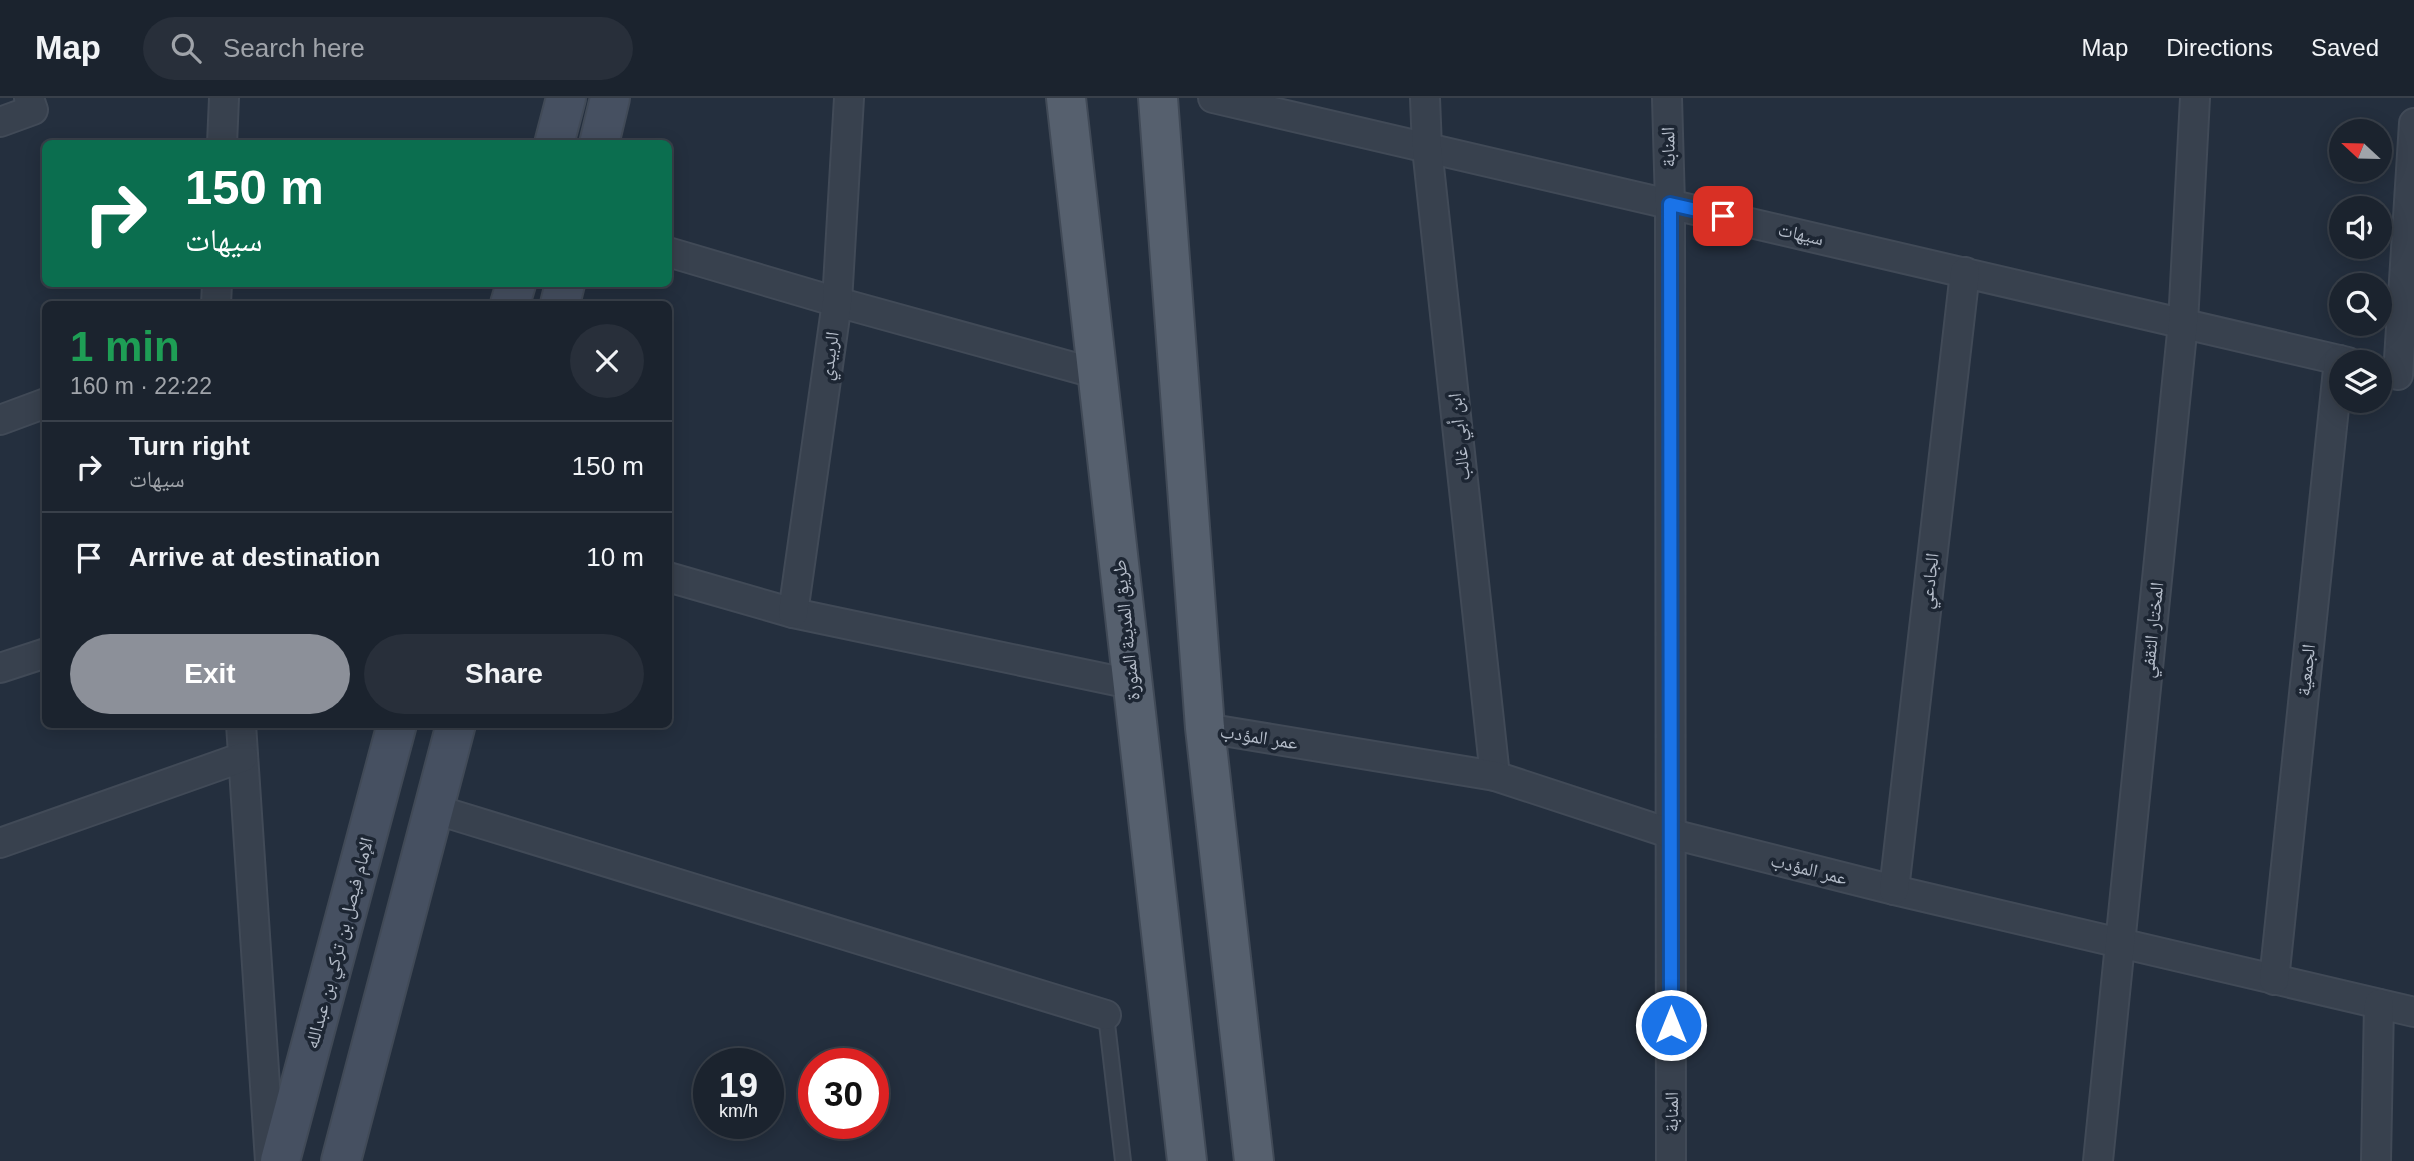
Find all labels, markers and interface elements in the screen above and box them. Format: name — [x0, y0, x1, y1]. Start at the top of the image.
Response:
search box — [143, 17, 633, 80]
text: Map — [35, 29, 101, 66]
icon: search — [167, 29, 205, 67]
text: Search here — [223, 33, 365, 63]
text: Map — [2082, 34, 2128, 61]
text: Directions — [2166, 34, 2273, 61]
text: Saved — [2311, 34, 2379, 61]
north arrow — [2329, 119, 2392, 182]
map controls — [2329, 119, 2392, 413]
street label: المنابة — [1657, 127, 1679, 167]
text: 150 m — [185, 160, 324, 214]
icon: right — [70, 168, 161, 259]
pin — [1693, 186, 1753, 246]
button: sound — [2329, 196, 2392, 259]
icon: arrive — [1704, 197, 1742, 235]
street label: سيهات — [1776, 219, 1826, 250]
text: سيهات — [185, 222, 263, 258]
button: search — [2329, 273, 2392, 336]
text: 1 min — [70, 323, 180, 370]
button: close — [570, 324, 644, 398]
street label: الربيدي — [815, 330, 848, 382]
button: layers — [2329, 350, 2392, 413]
text: 160 m · 22:22 — [70, 373, 212, 399]
street label: ابن أبي غالب — [1443, 392, 1479, 482]
text: Turn right — [129, 431, 250, 461]
icon: right — [70, 448, 108, 486]
text: 150 m — [572, 451, 644, 481]
text: سيهات — [129, 466, 185, 492]
icon: arrive — [70, 539, 108, 577]
text: Arrive at destination — [129, 542, 380, 572]
text: 10 m — [586, 542, 644, 572]
street label: الجادعي — [1915, 552, 1948, 611]
street label: طريق المدينة المنورة — [1108, 558, 1145, 701]
street label: المختار الثقفي — [2137, 581, 2172, 680]
button: Exit — [70, 634, 350, 714]
button: Share — [364, 634, 644, 714]
street label: الجمعية — [2293, 643, 2320, 697]
street label: عمر المؤدب — [1219, 721, 1300, 755]
street label: الإمام فيصل بن تركي بن عبدالله — [301, 835, 382, 1052]
street label: عمر المؤدب — [1768, 849, 1850, 890]
position arrow — [1634, 988, 1708, 1062]
speed limit sign: 30 — [798, 1048, 889, 1139]
text: 19 — [719, 1065, 758, 1104]
street label: المنابة — [1661, 1092, 1682, 1132]
text: km/h — [719, 1101, 758, 1121]

